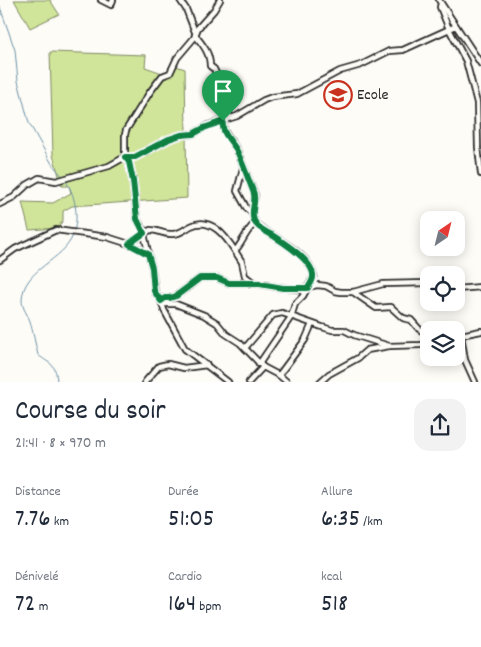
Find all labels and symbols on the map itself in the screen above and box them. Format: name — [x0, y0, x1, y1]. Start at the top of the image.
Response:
pin — [202, 70, 244, 121]
school or university icon: Ecole — [323, 80, 353, 110]
place label: Ecole — [357, 84, 389, 107]
north arrow — [420, 211, 465, 256]

